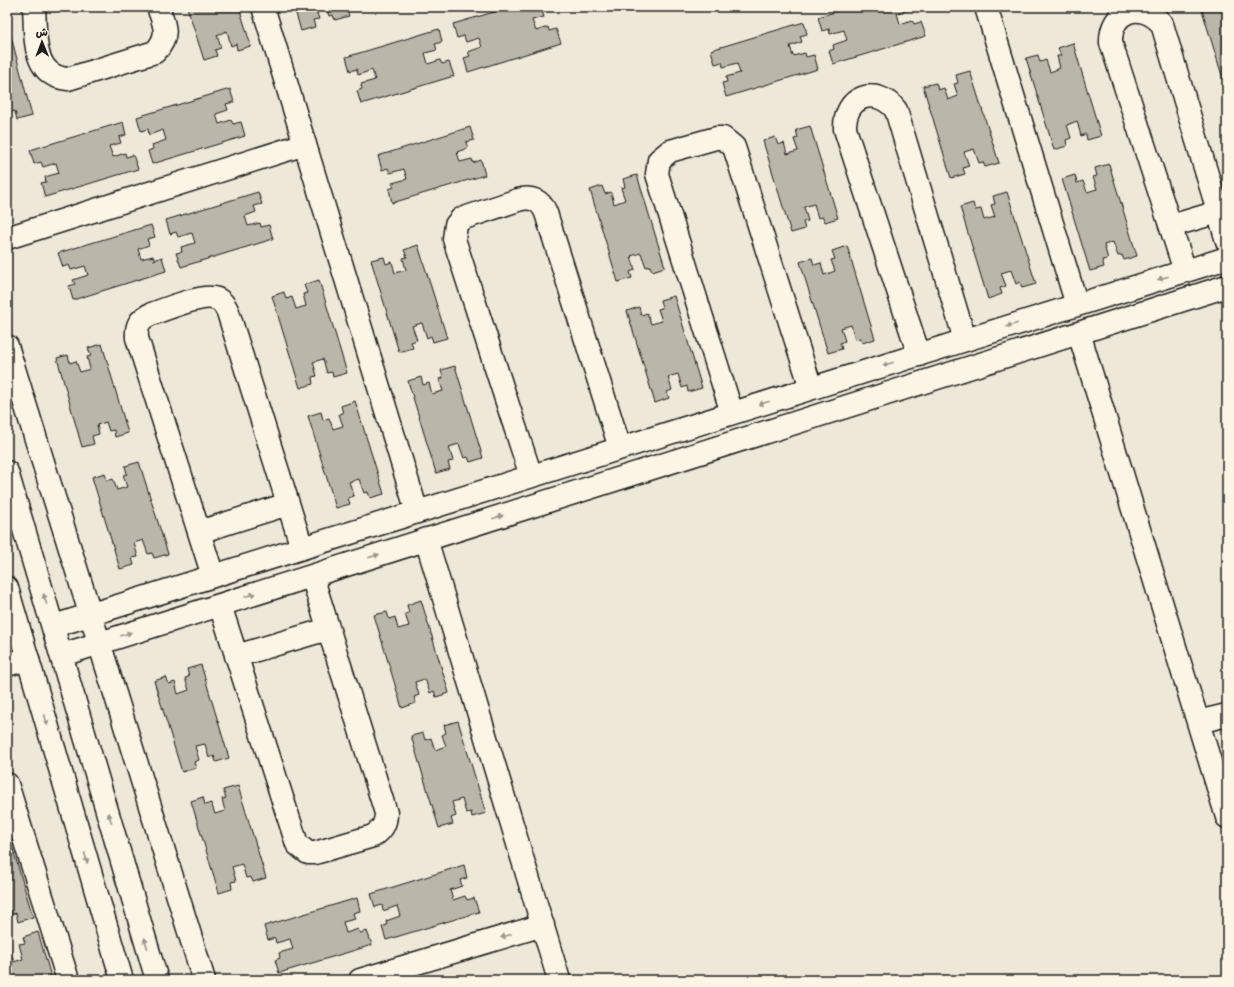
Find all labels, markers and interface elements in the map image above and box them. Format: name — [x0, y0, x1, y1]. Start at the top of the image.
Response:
north arrow — [22, 22, 62, 62]
text: ش — [36, 26, 48, 40]
one-way arrow — [1157, 275, 1169, 281]
one-way arrow — [1006, 322, 1018, 328]
one-way arrow — [882, 361, 894, 367]
one-way arrow — [758, 400, 770, 406]
one-way arrow — [492, 514, 504, 520]
one-way arrow — [368, 553, 380, 559]
one-way arrow — [244, 592, 256, 598]
one-way arrow — [42, 593, 48, 605]
one-way arrow — [120, 631, 132, 637]
one-way arrow — [43, 714, 49, 726]
one-way arrow — [107, 811, 113, 823]
one-way arrow — [83, 852, 89, 864]
one-way arrow — [500, 933, 512, 939]
one-way arrow — [143, 936, 149, 948]

